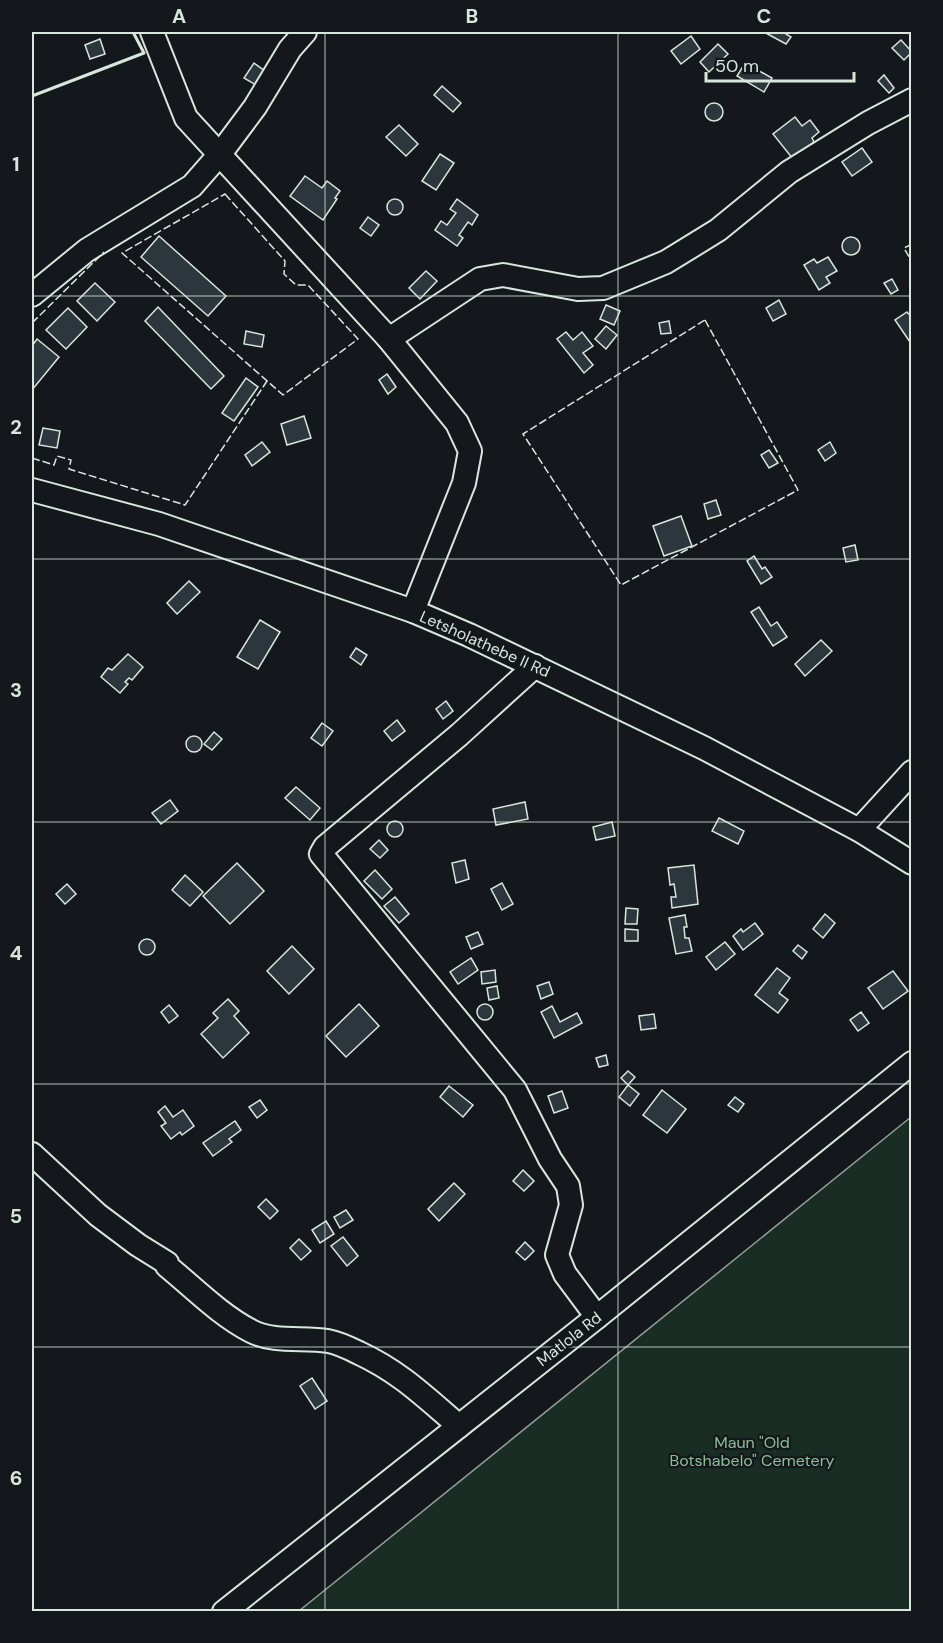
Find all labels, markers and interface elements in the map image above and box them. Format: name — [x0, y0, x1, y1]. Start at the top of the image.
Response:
text: A — [172, 3, 186, 29]
text: B — [466, 3, 478, 29]
text: C — [757, 3, 771, 29]
scale bar — [706, 45, 854, 83]
text: 50 m — [715, 54, 759, 78]
text: 1 — [12, 151, 20, 177]
text: 2 — [10, 414, 22, 440]
street label: Letsholathebe II Rd — [416, 606, 554, 682]
text: 3 — [10, 677, 22, 703]
text: 4 — [10, 940, 23, 966]
text: 5 — [10, 1203, 22, 1229]
street label: Matlola Rd — [532, 1307, 606, 1371]
park label: Maun "Old Botshabelo" Cemetery — [670, 1432, 835, 1471]
text: 6 — [10, 1465, 22, 1491]

